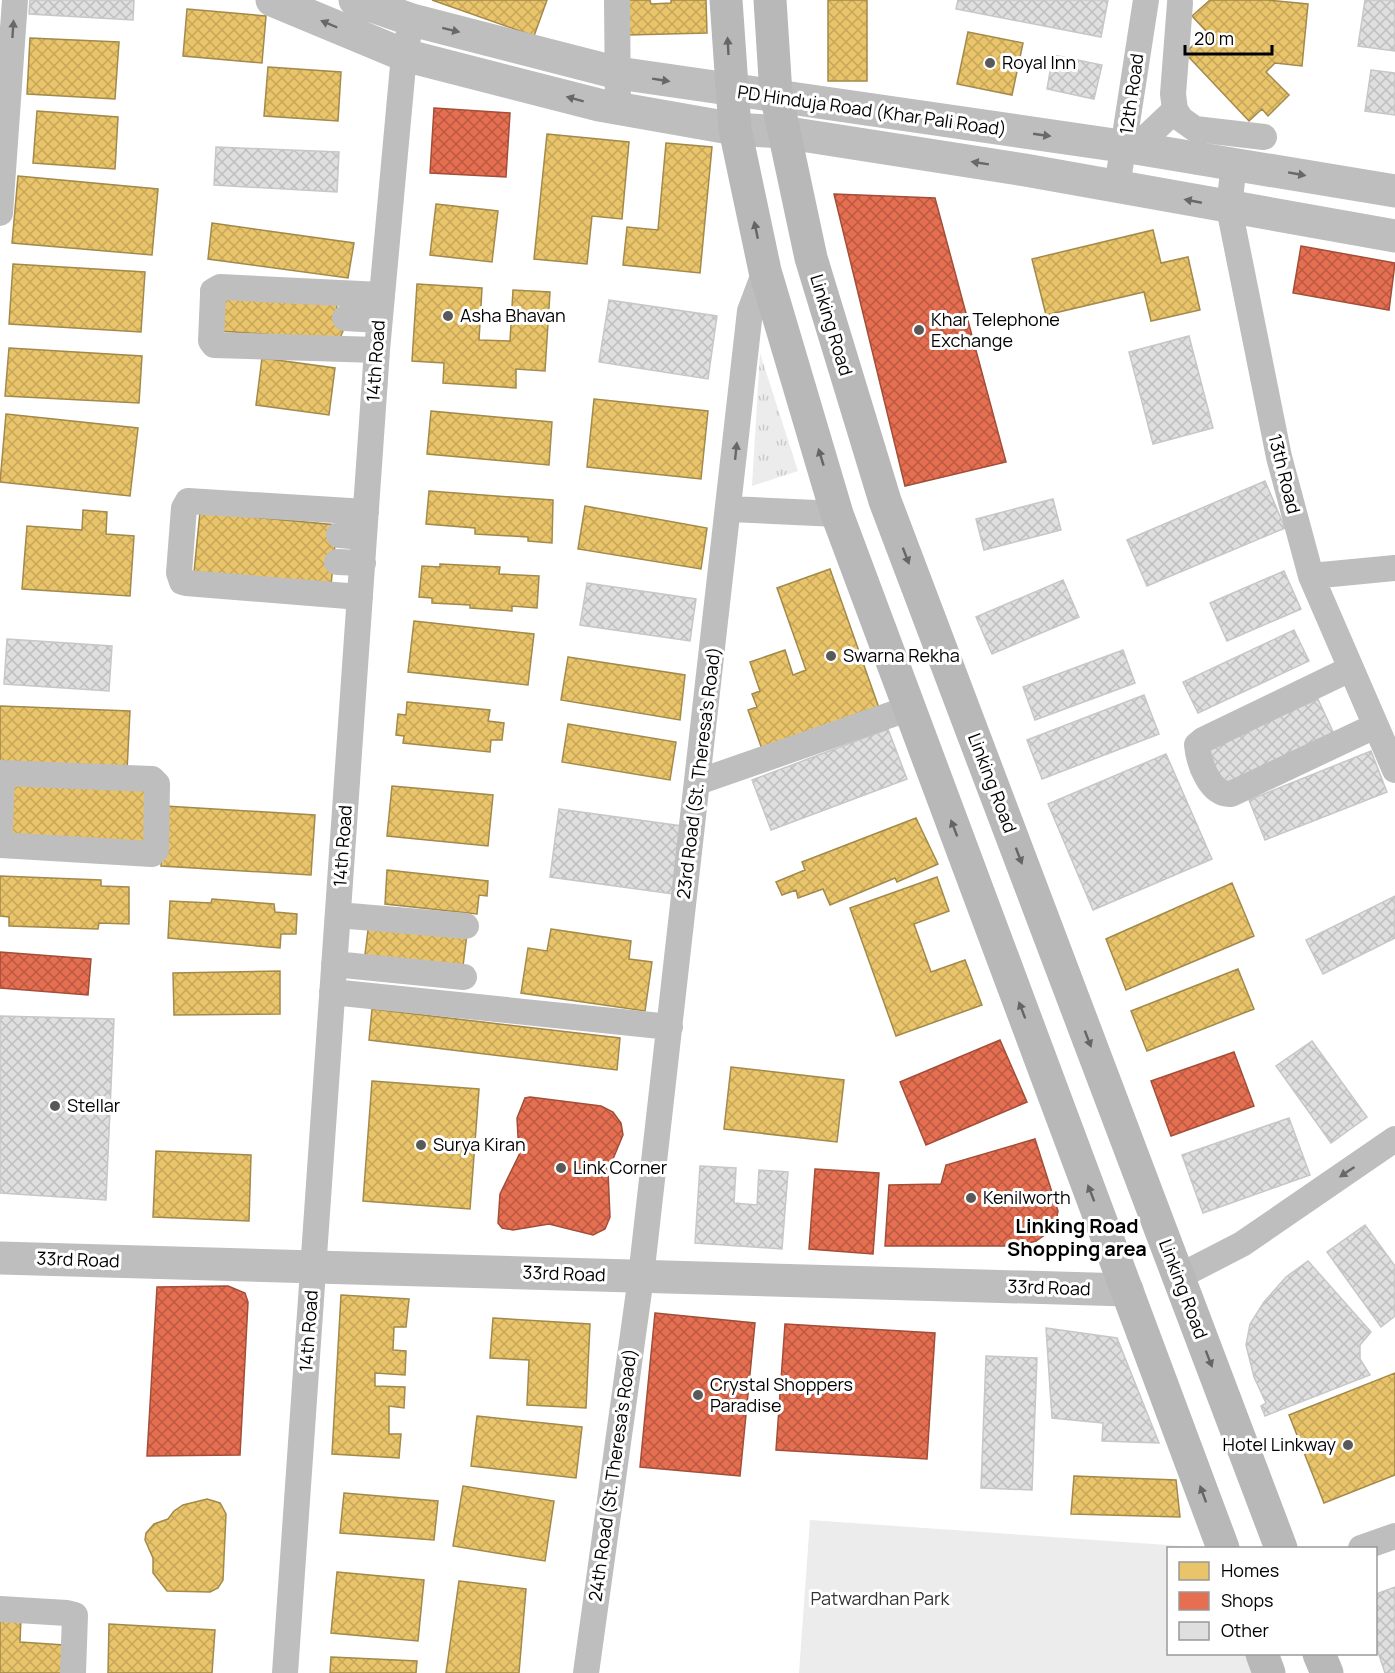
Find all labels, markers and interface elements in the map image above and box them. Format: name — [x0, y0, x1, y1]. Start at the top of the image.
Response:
scale bar — [1185, 18, 1272, 56]
one-way arrow — [319, 19, 337, 29]
one-way arrow — [8, 20, 17, 39]
one-way arrow — [442, 26, 460, 36]
text: 20 m — [1194, 26, 1234, 50]
one-way arrow — [724, 36, 733, 55]
place label: Royal Inn — [1002, 50, 1076, 74]
street label: 12th Road — [1113, 52, 1149, 136]
marker: Royal Inn — [983, 56, 997, 70]
one-way arrow — [652, 76, 671, 85]
street label: PD Hinduja Road (Khar Pali Road) — [736, 79, 1008, 141]
one-way arrow — [566, 94, 584, 103]
one-way arrow — [1032, 130, 1051, 139]
one-way arrow — [970, 158, 989, 167]
one-way arrow — [1288, 170, 1307, 179]
one-way arrow — [1183, 196, 1202, 205]
one-way arrow — [751, 220, 760, 239]
street label: Linking Road — [805, 271, 859, 378]
place label: Asha Bhavan — [460, 303, 566, 327]
place label: Khar Telephone Exchange — [931, 307, 1060, 352]
marker: Asha Bhavan — [441, 309, 455, 323]
street label: 14th Road — [360, 319, 390, 403]
marker: Khar Telephone Exchange — [912, 323, 926, 337]
street label: 13th Road — [1264, 431, 1306, 516]
one-way arrow — [731, 441, 741, 460]
one-way arrow — [816, 448, 825, 466]
one-way arrow — [902, 547, 911, 565]
place label: Swarna Rekha — [843, 643, 960, 667]
street label: 23rd Road (St. Theresa's Road) — [671, 645, 725, 900]
marker: Swarna Rekha — [824, 649, 838, 663]
street label: Linking Road — [963, 729, 1023, 836]
street label: 14th Road — [327, 804, 357, 888]
one-way arrow — [949, 818, 959, 836]
one-way arrow — [1015, 848, 1025, 866]
one-way arrow — [1017, 1001, 1027, 1019]
one-way arrow — [1084, 1030, 1094, 1048]
place label: Stellar — [67, 1093, 121, 1117]
marker: Stellar — [48, 1099, 62, 1113]
place label: Surya Kiran — [433, 1132, 526, 1156]
marker: Surya Kiran — [414, 1138, 428, 1152]
place label: Link Corner — [573, 1155, 668, 1179]
marker: Link Corner — [554, 1161, 568, 1175]
one-way arrow — [1339, 1166, 1355, 1178]
one-way arrow — [1085, 1184, 1095, 1202]
place label: Kenilworth — [983, 1185, 1071, 1209]
marker: Kenilworth — [964, 1191, 978, 1205]
district label: Linking Road Shopping area — [1007, 1212, 1147, 1262]
street label: Linking Road — [1154, 1235, 1214, 1342]
street label: 33rd Road — [36, 1246, 120, 1272]
street label: 33rd Road — [522, 1260, 606, 1286]
street label: 33rd Road — [1007, 1274, 1091, 1300]
street label: 14th Road — [293, 1289, 323, 1373]
street label: 24th Road (St. Theresa's Road) — [582, 1347, 642, 1603]
one-way arrow — [1205, 1350, 1215, 1368]
place label: Crystal Shoppers Paradise — [710, 1372, 853, 1417]
marker: Crystal Shoppers Paradise — [691, 1388, 705, 1402]
place label: Hotel Linkway — [1223, 1432, 1336, 1456]
marker: Hotel Linkway — [1341, 1438, 1355, 1452]
one-way arrow — [1197, 1485, 1207, 1503]
legend — [1167, 1547, 1377, 1655]
text: Homes — [1221, 1558, 1279, 1582]
park label: Patwardhan Park — [811, 1586, 950, 1610]
text: Shops — [1221, 1588, 1273, 1612]
text: Other — [1221, 1618, 1269, 1642]

